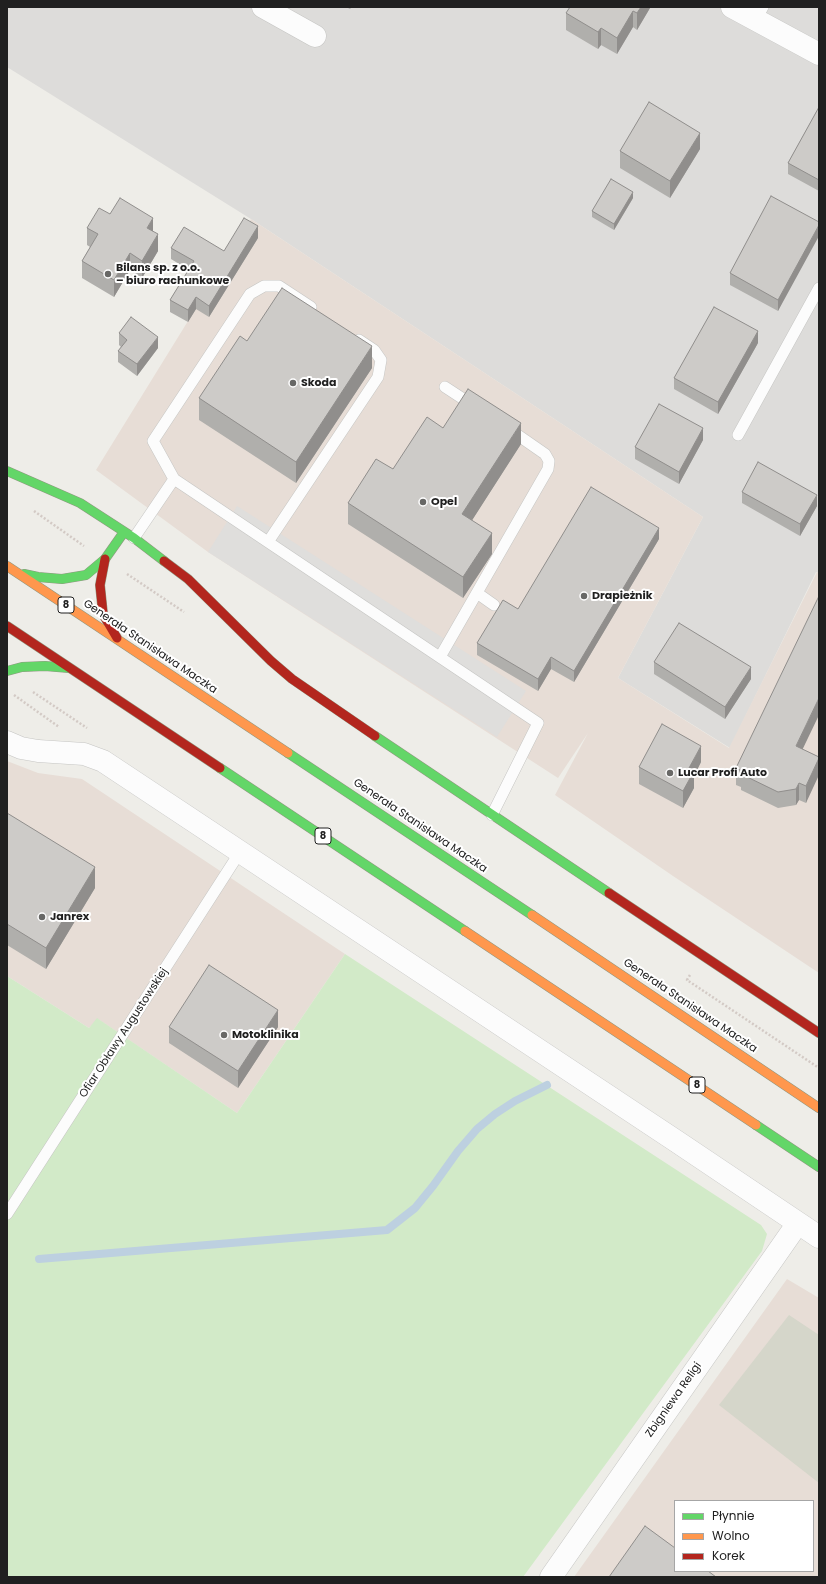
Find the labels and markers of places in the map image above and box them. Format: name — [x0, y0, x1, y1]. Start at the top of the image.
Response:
place label: Bilans sp. z o.o. – biuro rachunkowe — [116, 261, 229, 287]
marker: Bilans sp. z o.o. – biuro rachunkowe — [103, 269, 113, 279]
place label: Skoda — [301, 376, 337, 390]
marker: Skoda — [288, 378, 298, 388]
place label: Opel — [431, 495, 457, 509]
marker: Opel — [418, 497, 428, 507]
place label: Drapieżnik — [592, 589, 653, 603]
marker: Drapieżnik — [579, 591, 589, 601]
place label: Lucar Profi Auto — [678, 766, 767, 780]
marker: Lucar Profi Auto — [665, 768, 675, 778]
place label: Janrex — [50, 910, 89, 924]
marker: Janrex — [37, 912, 47, 922]
place label: Motoklinika — [232, 1028, 299, 1042]
marker: Motoklinika — [219, 1030, 229, 1040]

